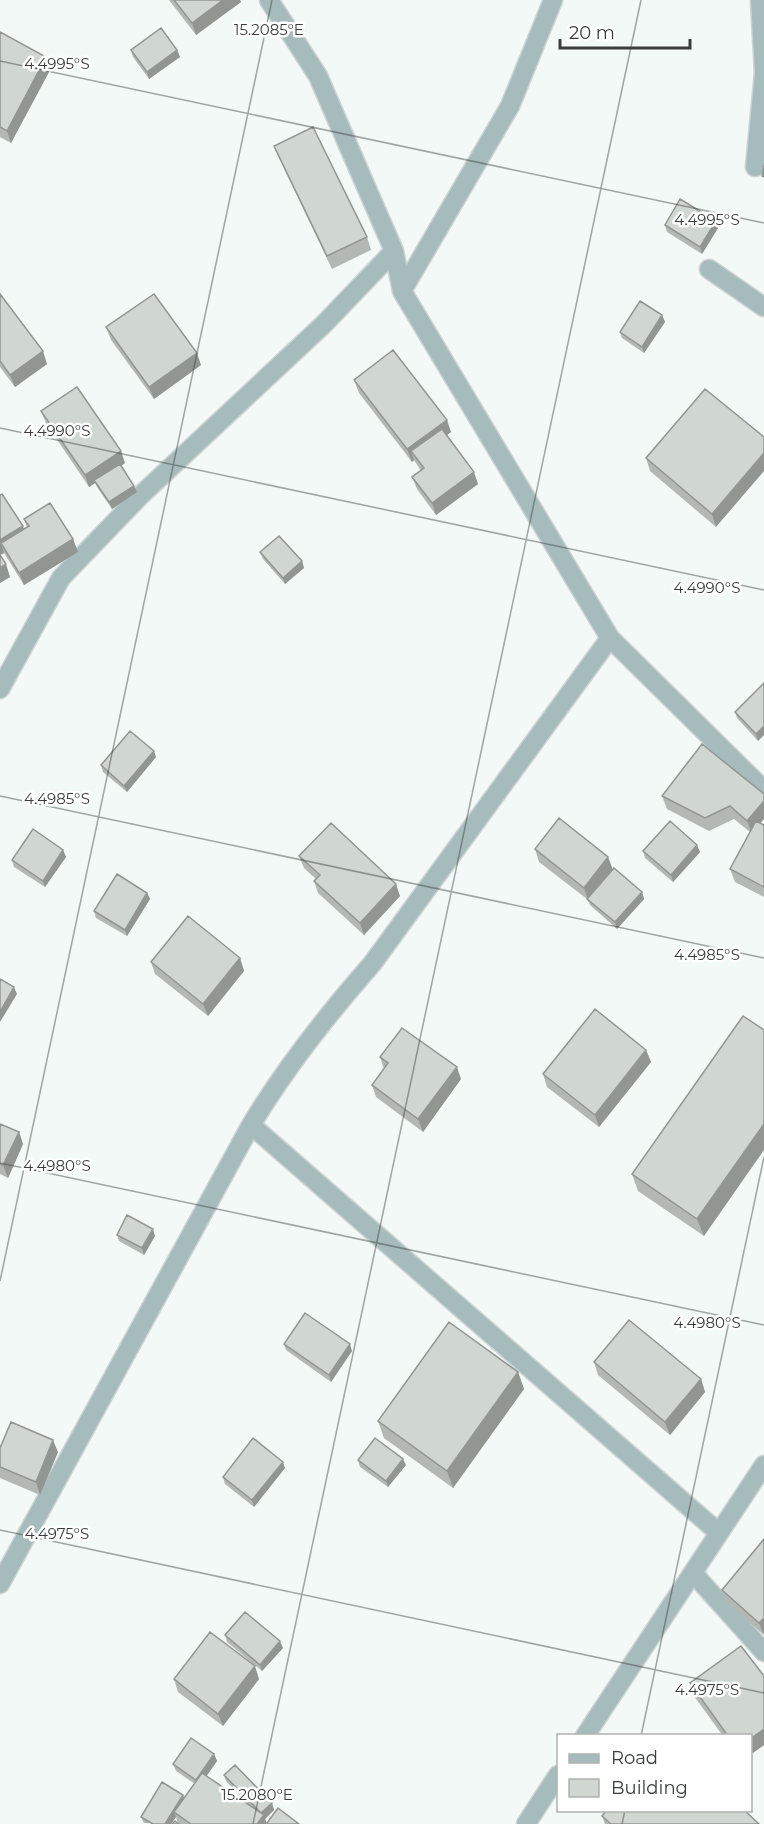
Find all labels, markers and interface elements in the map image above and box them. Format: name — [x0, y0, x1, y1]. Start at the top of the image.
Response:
scale bar — [560, 12, 690, 50]
text: 15.2085°E — [234, 20, 304, 39]
text: 20 m — [569, 22, 615, 44]
text: 4.4995°S — [24, 54, 90, 73]
text: 4.4995°S — [674, 210, 740, 229]
text: 4.4990°S — [23, 421, 91, 440]
text: 4.4990°S — [673, 578, 741, 597]
text: 4.4985°S — [24, 789, 90, 808]
text: 4.4985°S — [674, 945, 740, 964]
text: 4.4980°S — [23, 1156, 91, 1175]
text: 4.4980°S — [673, 1313, 741, 1332]
text: 4.4975°S — [25, 1524, 89, 1543]
text: 4.4975°S — [675, 1680, 739, 1699]
legend — [557, 1734, 752, 1812]
text: Road — [611, 1747, 658, 1769]
text: Building — [611, 1777, 688, 1799]
text: 15.2080°E — [221, 1785, 293, 1804]

